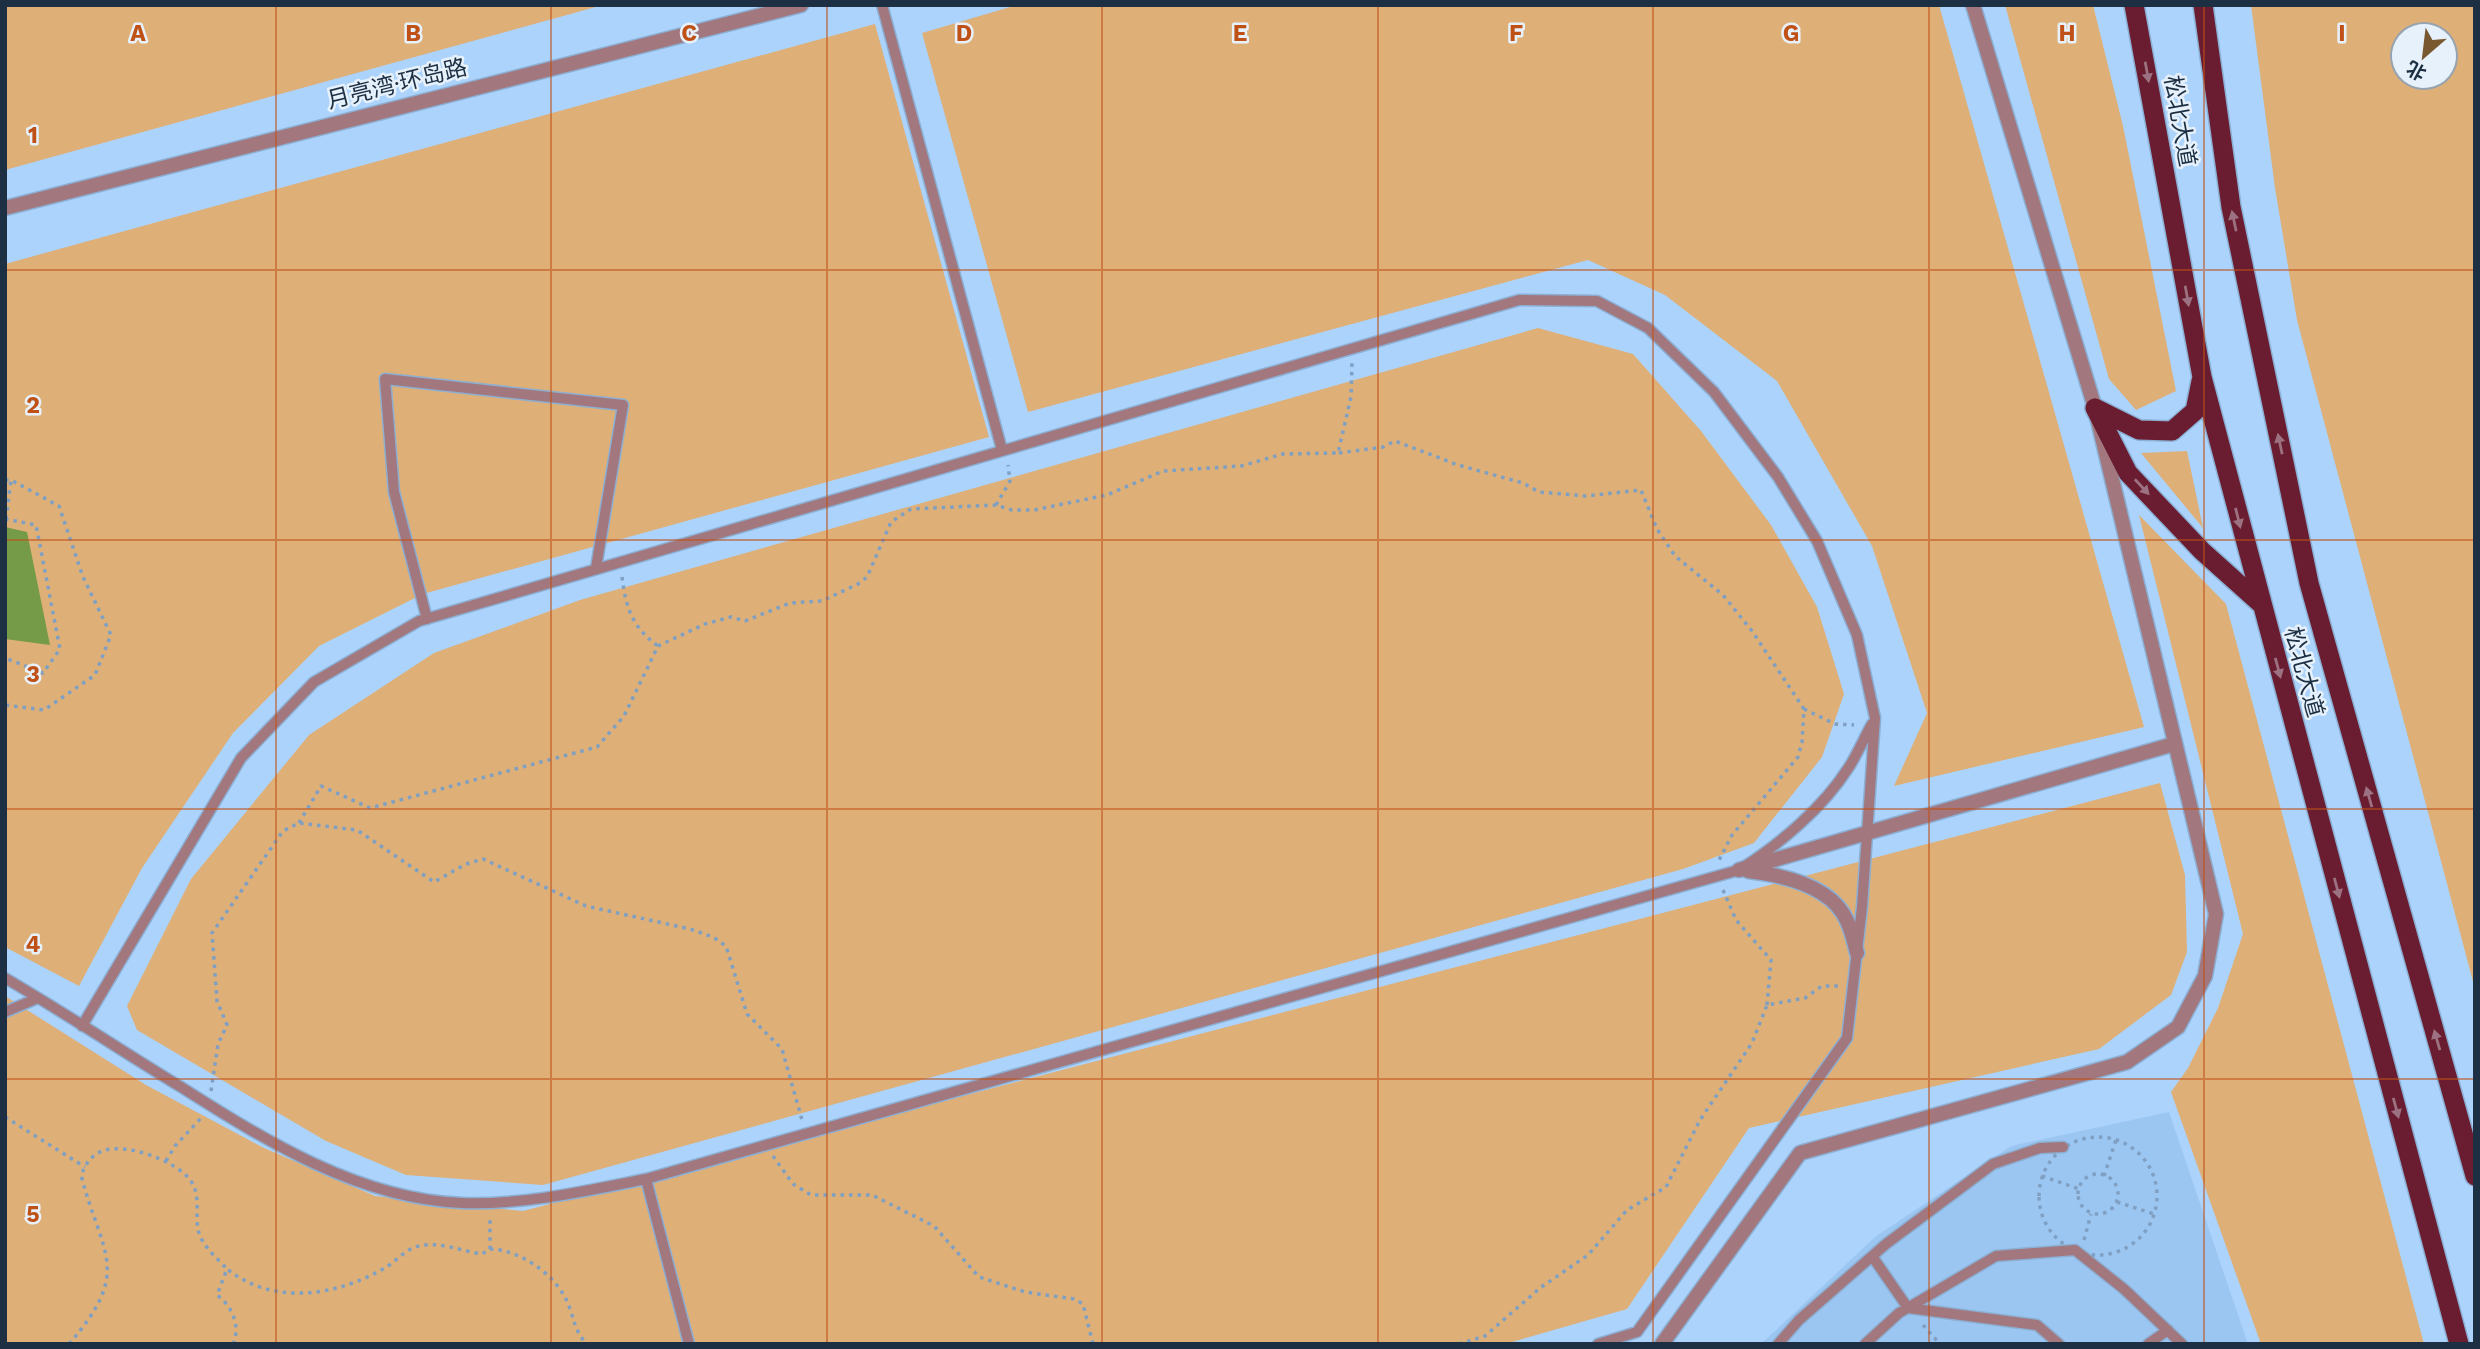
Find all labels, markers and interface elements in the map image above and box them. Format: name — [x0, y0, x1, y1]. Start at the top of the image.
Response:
text: A — [130, 20, 146, 47]
text: B — [405, 20, 421, 47]
text: C — [681, 20, 697, 47]
text: D — [956, 20, 972, 47]
text: E — [1233, 20, 1247, 47]
text: F — [1509, 20, 1523, 47]
text: G — [1783, 20, 1799, 47]
text: H — [2058, 20, 2076, 47]
text: I — [2338, 20, 2346, 47]
north arrow — [2389, 21, 2459, 91]
street label: 月亮湾·环岛路 — [324, 54, 470, 114]
text: 北 — [2402, 56, 2430, 85]
one-way arrow — [2141, 61, 2152, 83]
street label: 松北大道 — [2159, 73, 2201, 169]
text: 1 — [28, 122, 38, 149]
one-way arrow — [2228, 210, 2239, 232]
one-way arrow — [2182, 285, 2193, 307]
text: 2 — [26, 392, 40, 419]
one-way arrow — [2275, 433, 2286, 455]
one-way arrow — [2133, 478, 2149, 495]
one-way arrow — [2233, 507, 2244, 529]
street label: 松北大道 — [2279, 624, 2329, 720]
one-way arrow — [2273, 658, 2283, 679]
text: 3 — [26, 661, 40, 688]
one-way arrow — [2363, 786, 2373, 807]
one-way arrow — [2332, 877, 2343, 899]
text: 4 — [26, 931, 41, 958]
one-way arrow — [2431, 1029, 2441, 1050]
one-way arrow — [2391, 1097, 2402, 1119]
text: 5 — [26, 1201, 40, 1228]

